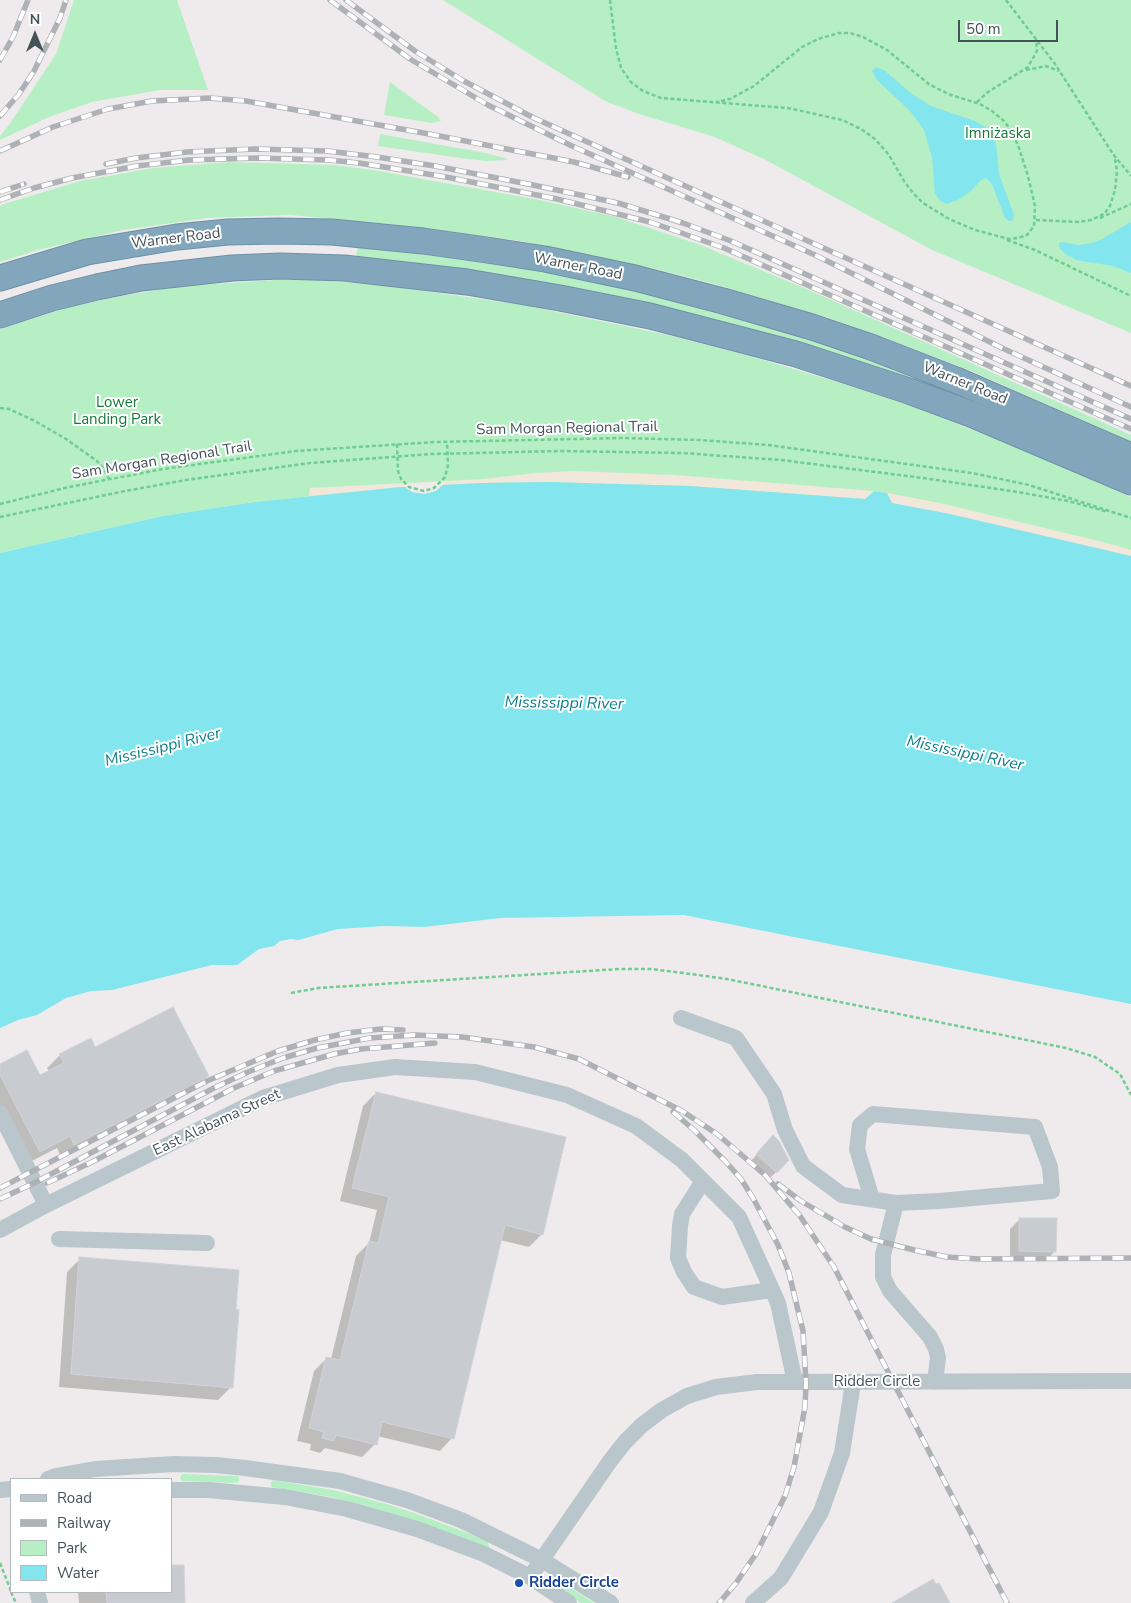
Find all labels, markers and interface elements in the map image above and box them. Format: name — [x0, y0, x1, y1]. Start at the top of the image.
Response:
north arrow — [10, 10, 60, 60]
text: N — [30, 10, 40, 29]
scale bar — [961, 10, 1061, 42]
text: 50 m — [966, 19, 1001, 39]
park label: Imniżaska — [965, 125, 1031, 143]
street label: Warner Road — [130, 225, 222, 253]
street label: Warner Road — [532, 250, 624, 284]
street label: Warner Road — [920, 359, 1010, 409]
park label: Lower Landing Park — [73, 394, 161, 429]
street label: Sam Morgan Regional Trail — [476, 418, 658, 440]
street label: Sam Morgan Regional Trail — [71, 438, 253, 484]
water label: Mississippi River — [504, 693, 624, 715]
water label: Mississippi River — [103, 724, 223, 772]
water label: Mississippi River — [905, 732, 1025, 776]
street label: East Alabama Street — [150, 1086, 284, 1160]
street label: Ridder Circle — [834, 1373, 920, 1391]
legend — [10, 1478, 172, 1593]
text: Road — [57, 1488, 92, 1508]
text: Railway — [57, 1513, 111, 1533]
text: Park — [57, 1538, 87, 1558]
text: Water — [57, 1563, 99, 1583]
place label: Ridder Circle — [529, 1574, 619, 1592]
marker: Ridder Circle — [513, 1577, 525, 1589]

